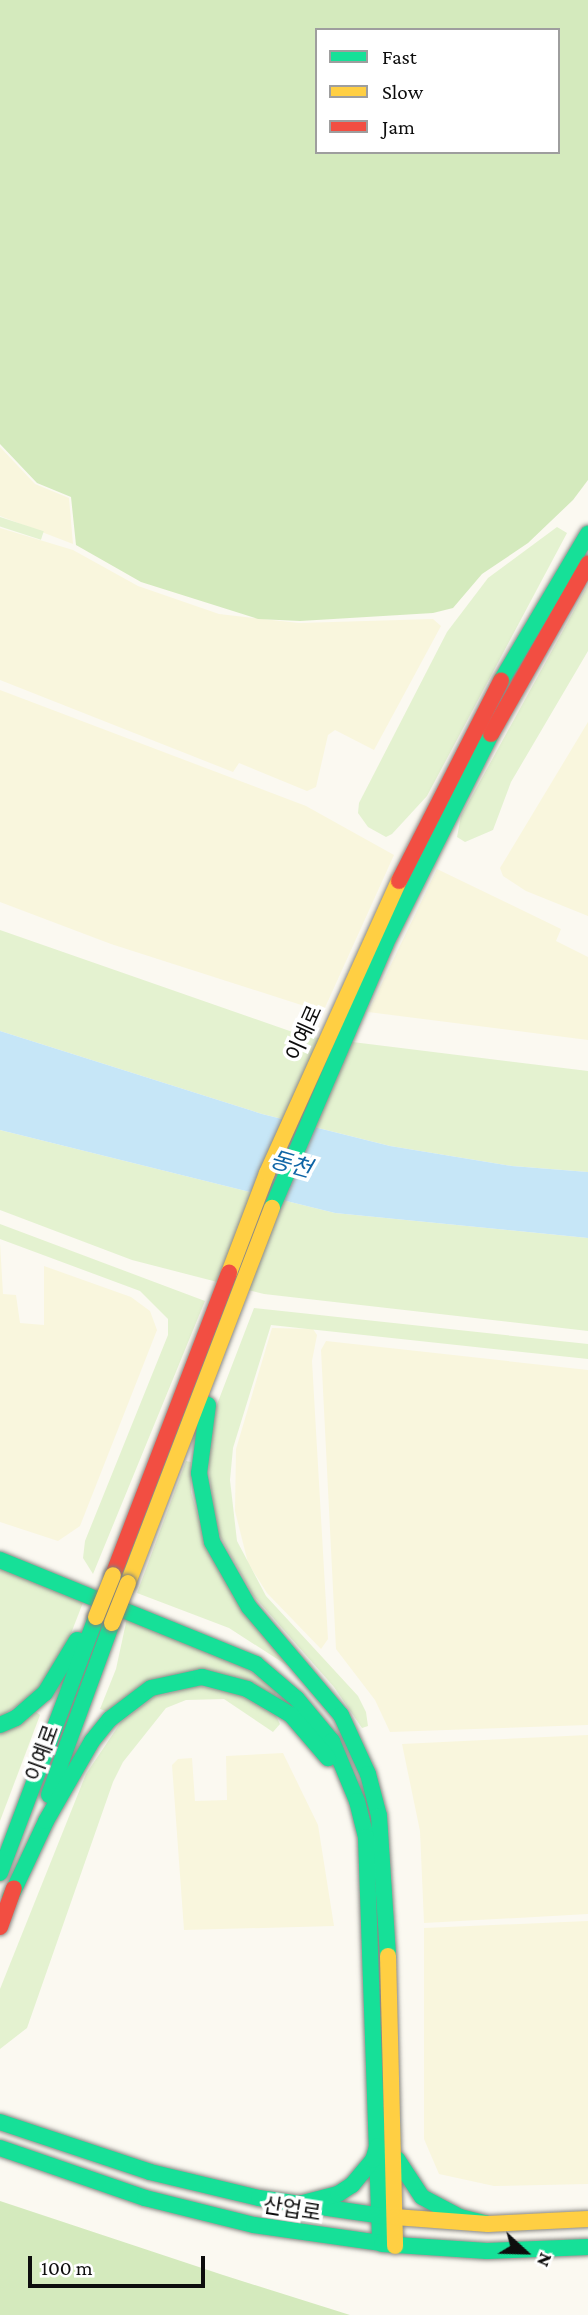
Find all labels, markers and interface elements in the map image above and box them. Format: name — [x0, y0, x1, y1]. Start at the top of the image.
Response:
legend — [315, 28, 560, 154]
text: Fast — [382, 45, 417, 69]
text: Slow — [382, 80, 423, 104]
text: Jam — [382, 115, 415, 139]
street label: 이예로 — [281, 1001, 327, 1065]
water label: 동천 — [267, 1145, 315, 1183]
street label: 이예로 — [20, 1721, 64, 1785]
street label: 산업로 — [261, 2192, 323, 2226]
north arrow — [490, 2217, 560, 2287]
scale bar — [32, 2242, 208, 2286]
text: N — [533, 2250, 557, 2270]
text: 100 m — [41, 2256, 93, 2280]

